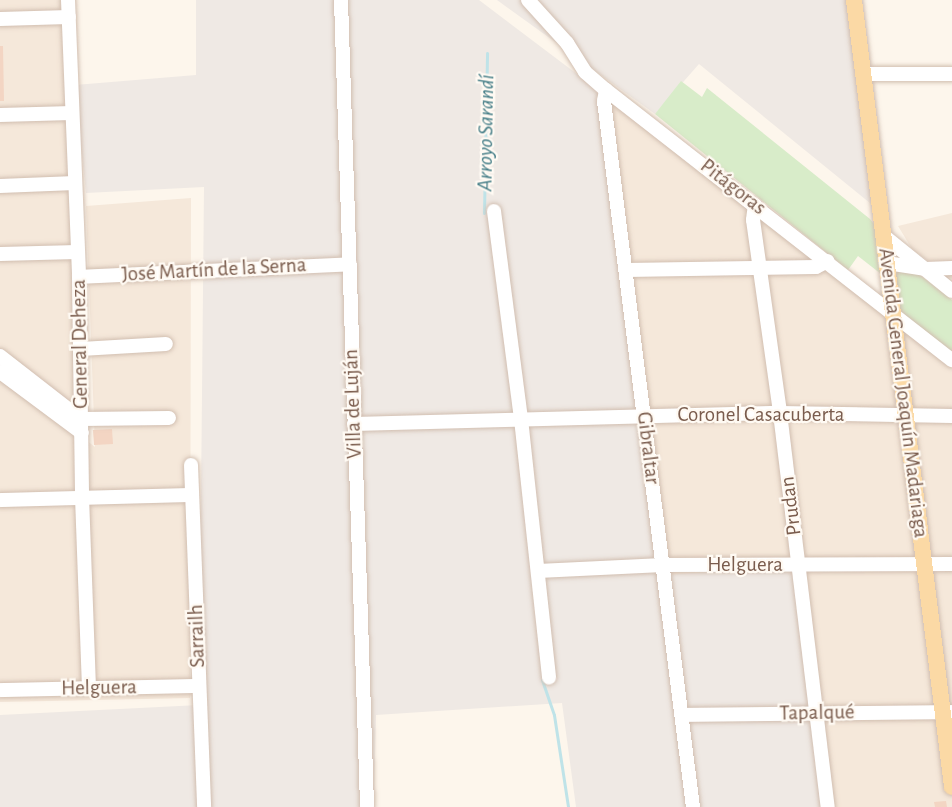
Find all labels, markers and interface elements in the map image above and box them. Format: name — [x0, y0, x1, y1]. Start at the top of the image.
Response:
water label: Arroyo Sarandí — [472, 74, 500, 192]
street label: Pitágoras — [695, 153, 771, 221]
street label: Avenida General Joaquín Madariaga — [873, 247, 933, 539]
street label: José Martín de la Serna — [121, 253, 307, 287]
street label: General Deheza — [66, 279, 94, 409]
street label: Villa de Luján — [338, 349, 368, 459]
street label: Coronel Casacuberta — [677, 402, 845, 428]
street label: Gibraltar — [631, 410, 665, 486]
street label: Prudan — [775, 475, 807, 537]
street label: Helguera — [707, 552, 783, 578]
street label: Sarrailh — [183, 604, 211, 668]
street label: Helguera — [61, 675, 137, 701]
street label: Tapalqué — [779, 700, 855, 726]

